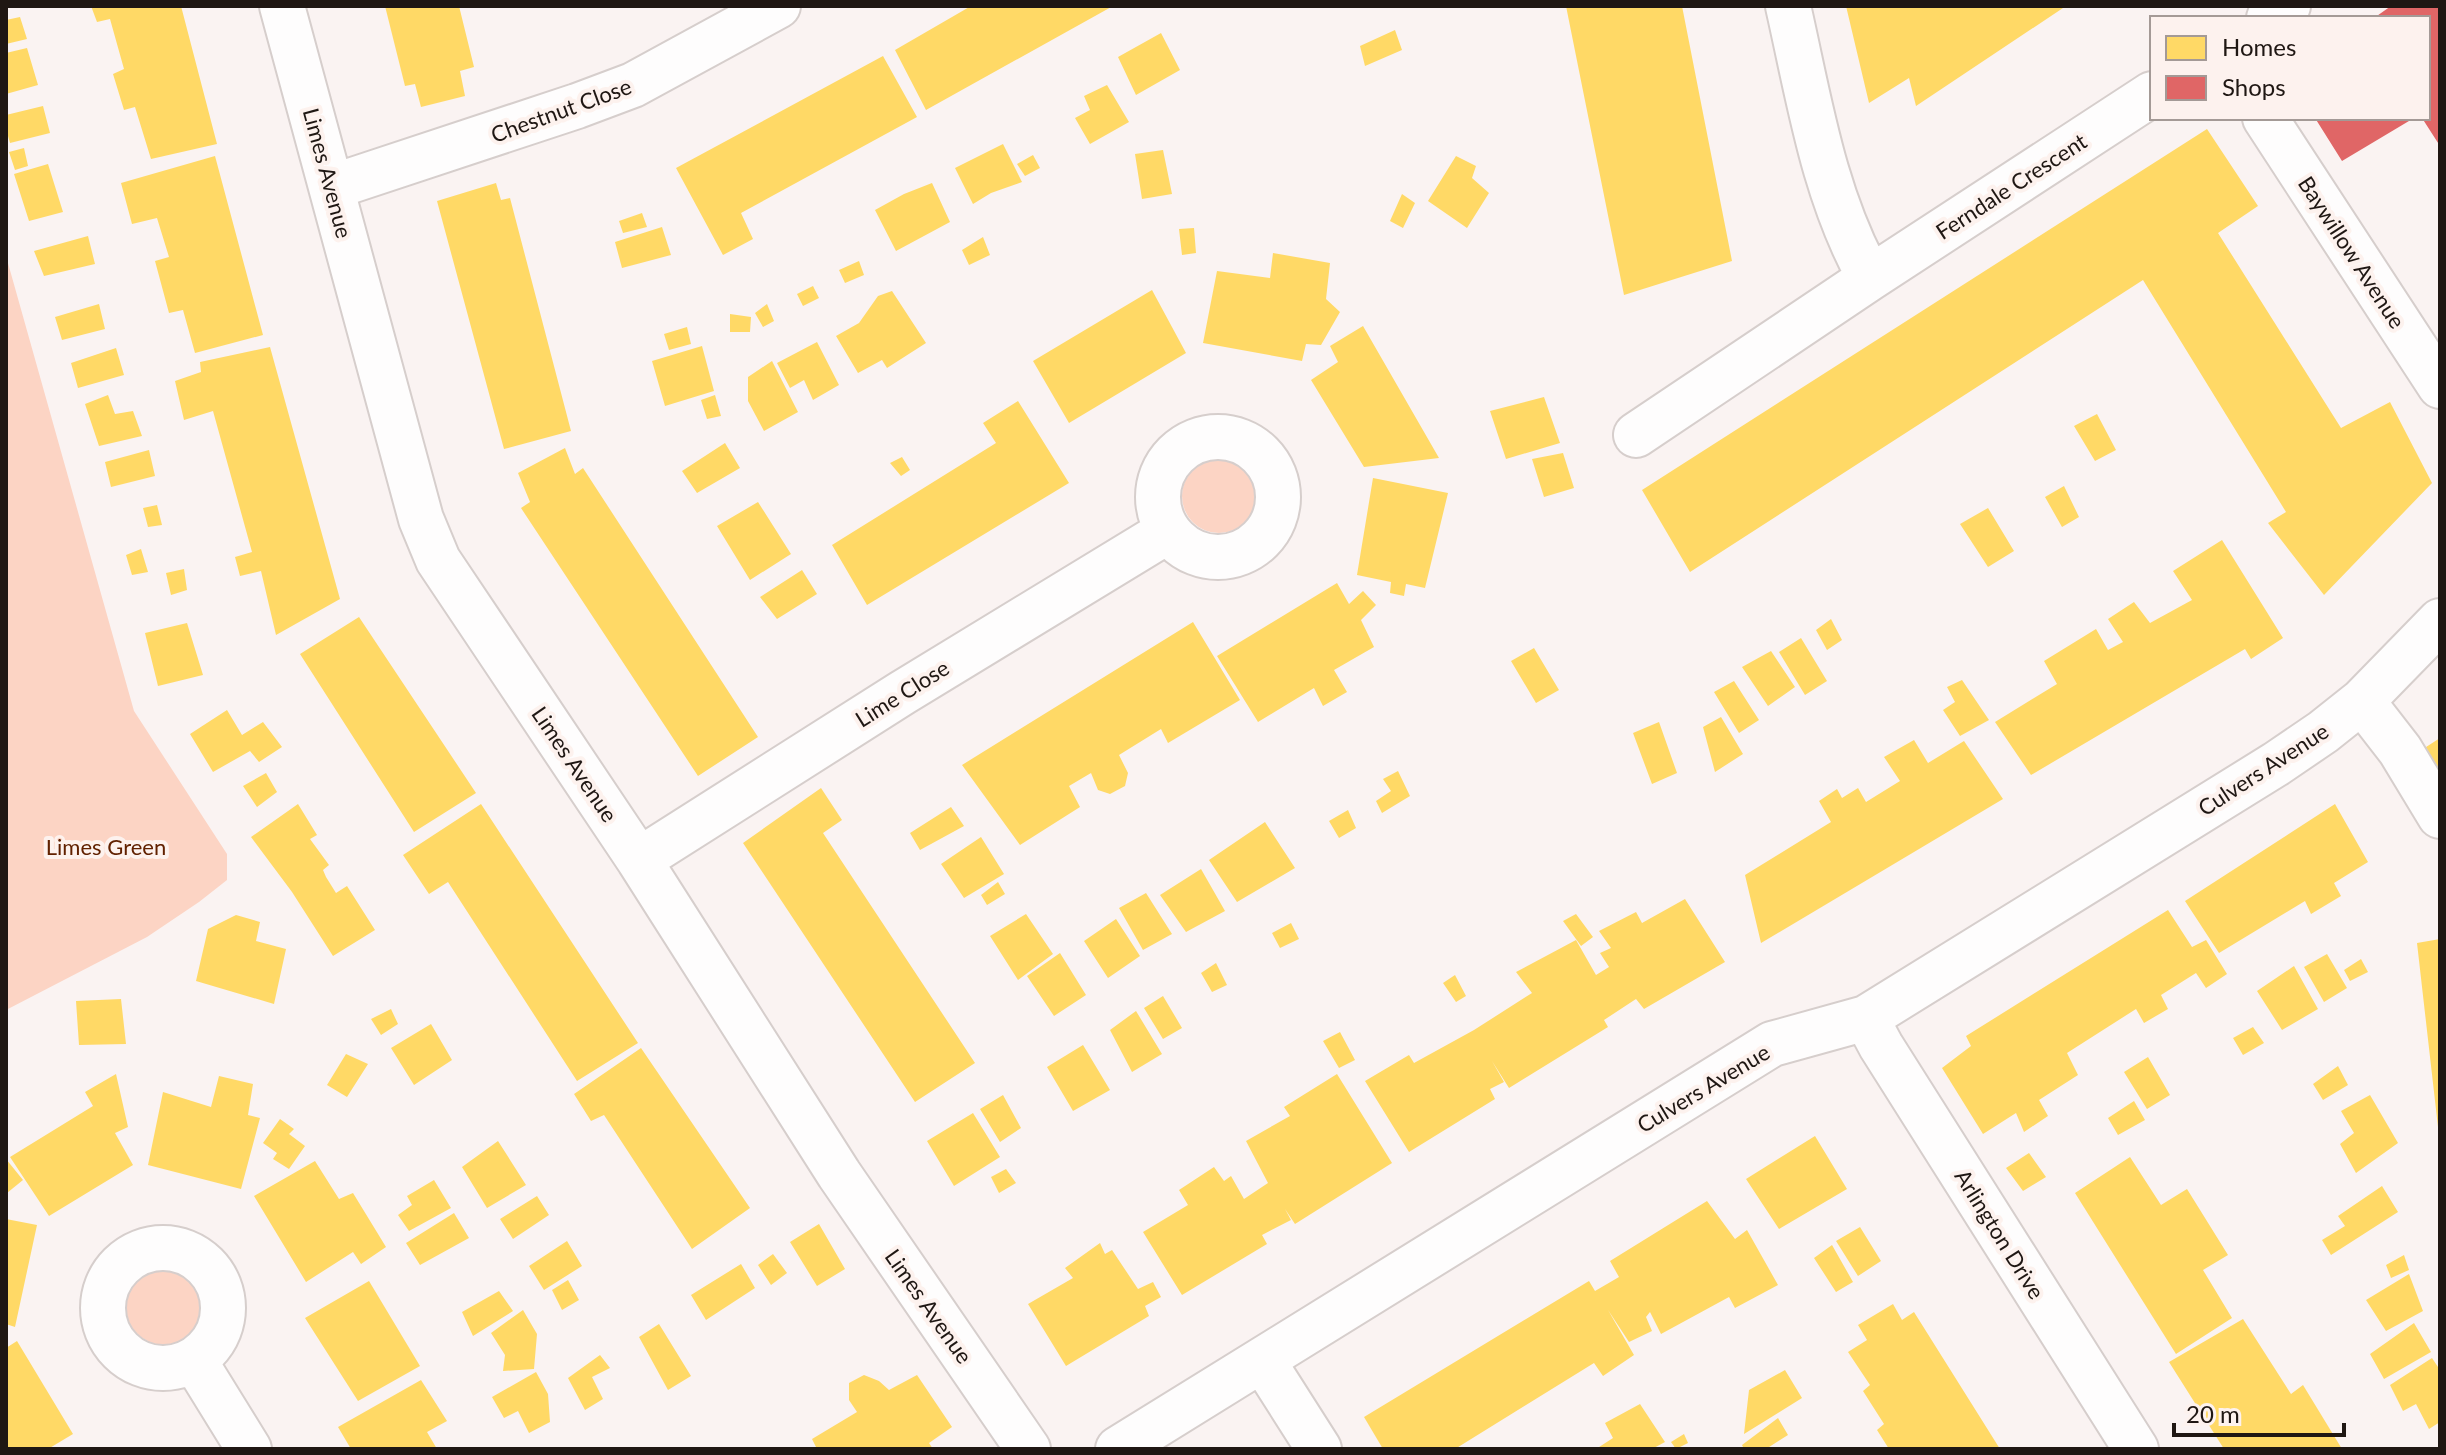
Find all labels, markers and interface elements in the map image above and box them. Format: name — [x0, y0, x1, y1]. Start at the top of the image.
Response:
legend — [2150, 16, 2430, 120]
text: Homes — [2222, 32, 2296, 61]
street label: Chestnut Close — [487, 72, 635, 148]
text: Shops — [2222, 72, 2286, 101]
street label: Limes Avenue — [298, 105, 358, 241]
street label: Ferndale Crescent — [1931, 127, 2092, 245]
street label: Baywillow Avenue — [2293, 171, 2411, 333]
street label: Lime Close — [850, 654, 954, 732]
street label: Limes Avenue — [526, 701, 624, 827]
street label: Culvers Avenue — [2193, 717, 2333, 821]
park label: Limes Green — [46, 833, 166, 860]
street label: Culvers Avenue — [1632, 1038, 1774, 1138]
street label: Arlington Drive — [1949, 1164, 2051, 1304]
street label: Limes Avenue — [880, 1244, 978, 1368]
scale bar — [2174, 1387, 2344, 1437]
text: 20 m — [2186, 1399, 2240, 1428]

